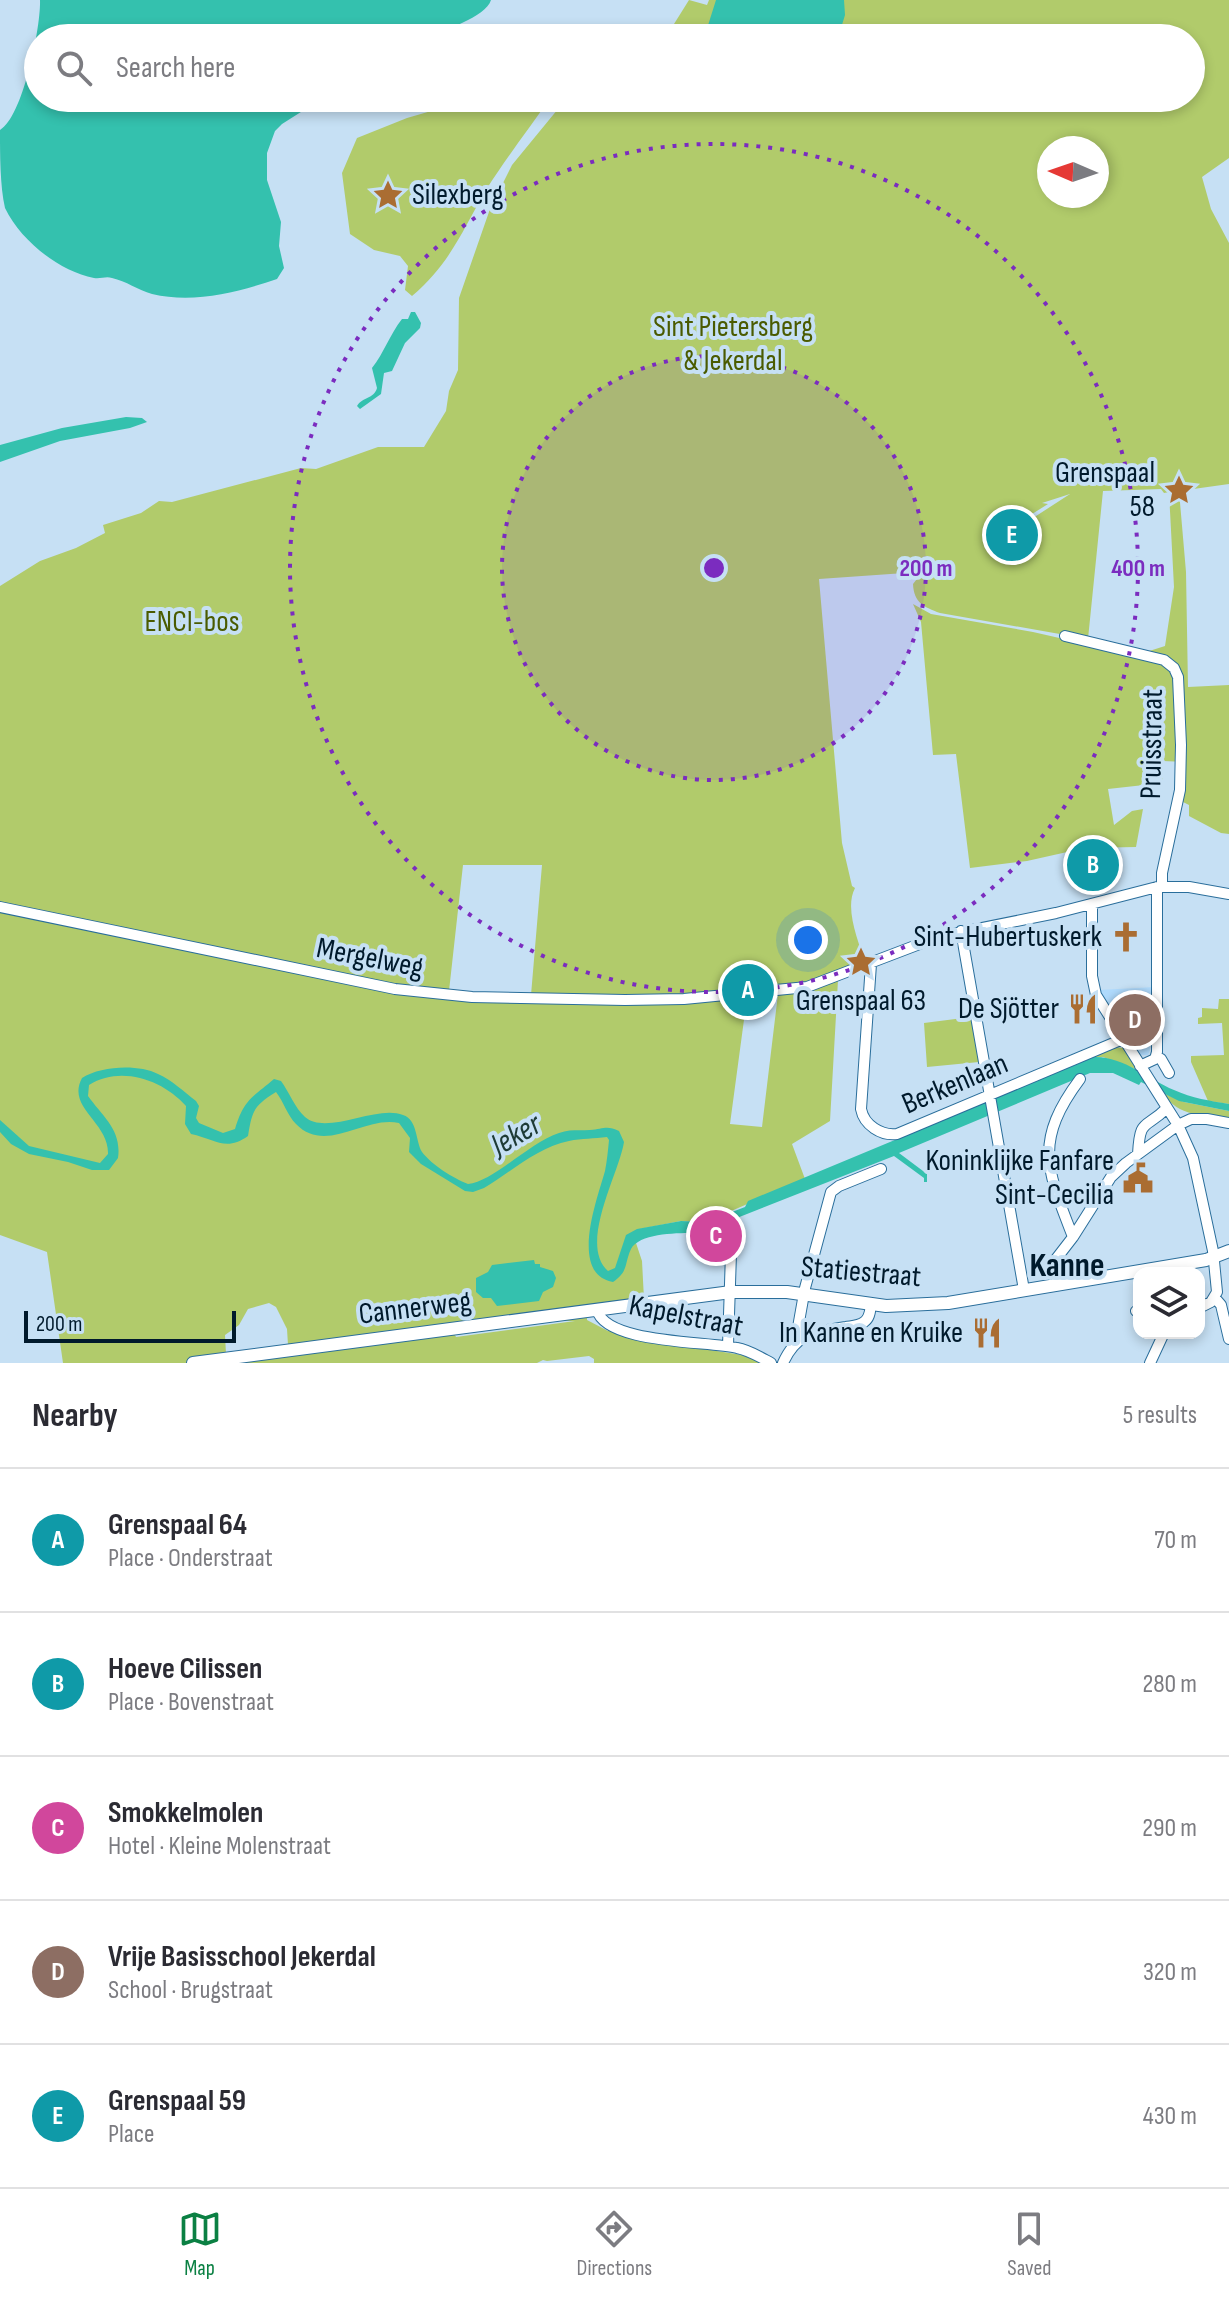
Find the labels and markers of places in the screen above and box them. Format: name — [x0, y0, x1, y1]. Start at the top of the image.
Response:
place label: Silexberg — [412, 177, 503, 213]
place icon: Silexberg — [371, 178, 405, 212]
place label: Grenspaal 58 — [1055, 455, 1155, 525]
place icon: Grenspaal 58 — [1162, 473, 1196, 507]
pin: E — [986, 505, 1038, 565]
centre of rings — [700, 554, 728, 582]
pin: B — [1067, 835, 1119, 895]
place label: Sint-Hubertuskerk — [914, 919, 1103, 955]
church icon: Sint-Hubertuskerk — [1109, 920, 1143, 954]
place icon: Grenspaal 63 — [844, 945, 878, 979]
pin: A — [722, 960, 774, 1020]
place label: Grenspaal 63 — [796, 983, 926, 1019]
pin: D — [1109, 990, 1161, 1050]
place label: De Sjötter — [958, 991, 1059, 1027]
restaurant icon: De Sjötter — [1066, 992, 1100, 1026]
place label: Koninklijke Fanfare Sint-Cecilia — [926, 1143, 1114, 1213]
public building icon: Koninklijke Fanfare Sint-Cecilia — [1121, 1161, 1155, 1195]
pin: C — [690, 1206, 742, 1266]
place label: In Kanne en Kruike — [779, 1315, 963, 1351]
restaurant icon: In Kanne en Kruike — [970, 1316, 1004, 1350]

